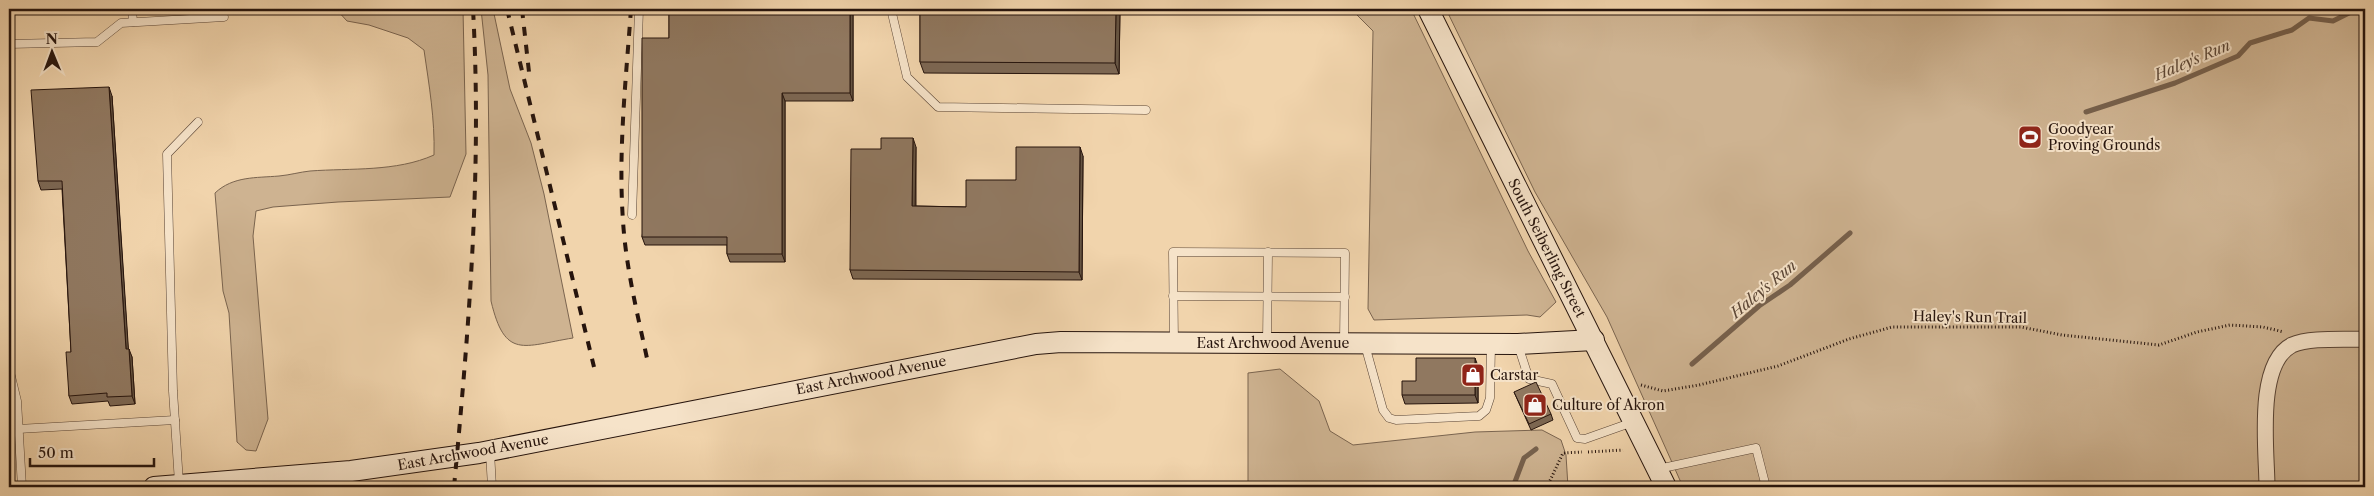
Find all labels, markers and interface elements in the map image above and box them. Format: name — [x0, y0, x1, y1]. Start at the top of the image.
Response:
north arrow — [28, 28, 78, 78]
text: N — [46, 30, 58, 48]
water label: Haley's Run — [2150, 36, 2233, 85]
place label: Goodyear Proving Grounds — [2048, 120, 2160, 154]
sports icon: Goodyear Proving Grounds — [2017, 124, 2043, 150]
street label: South Seiberling Street — [1504, 175, 1590, 321]
water label: Haley's Run — [1725, 256, 1800, 323]
street label: Haley's Run Trail — [1913, 307, 2027, 327]
street label: East Archwood Avenue — [1197, 334, 1350, 352]
street label: East Archwood Avenue — [794, 352, 948, 398]
shop icon: Carstar — [1460, 362, 1486, 388]
place label: Carstar — [1490, 366, 1538, 384]
shop icon: Culture of Akron — [1522, 392, 1548, 418]
place label: Culture of Akron — [1552, 396, 1665, 414]
street label: East Archwood Avenue — [396, 430, 550, 474]
scale bar — [30, 436, 154, 468]
text: 50 m — [38, 443, 74, 462]

